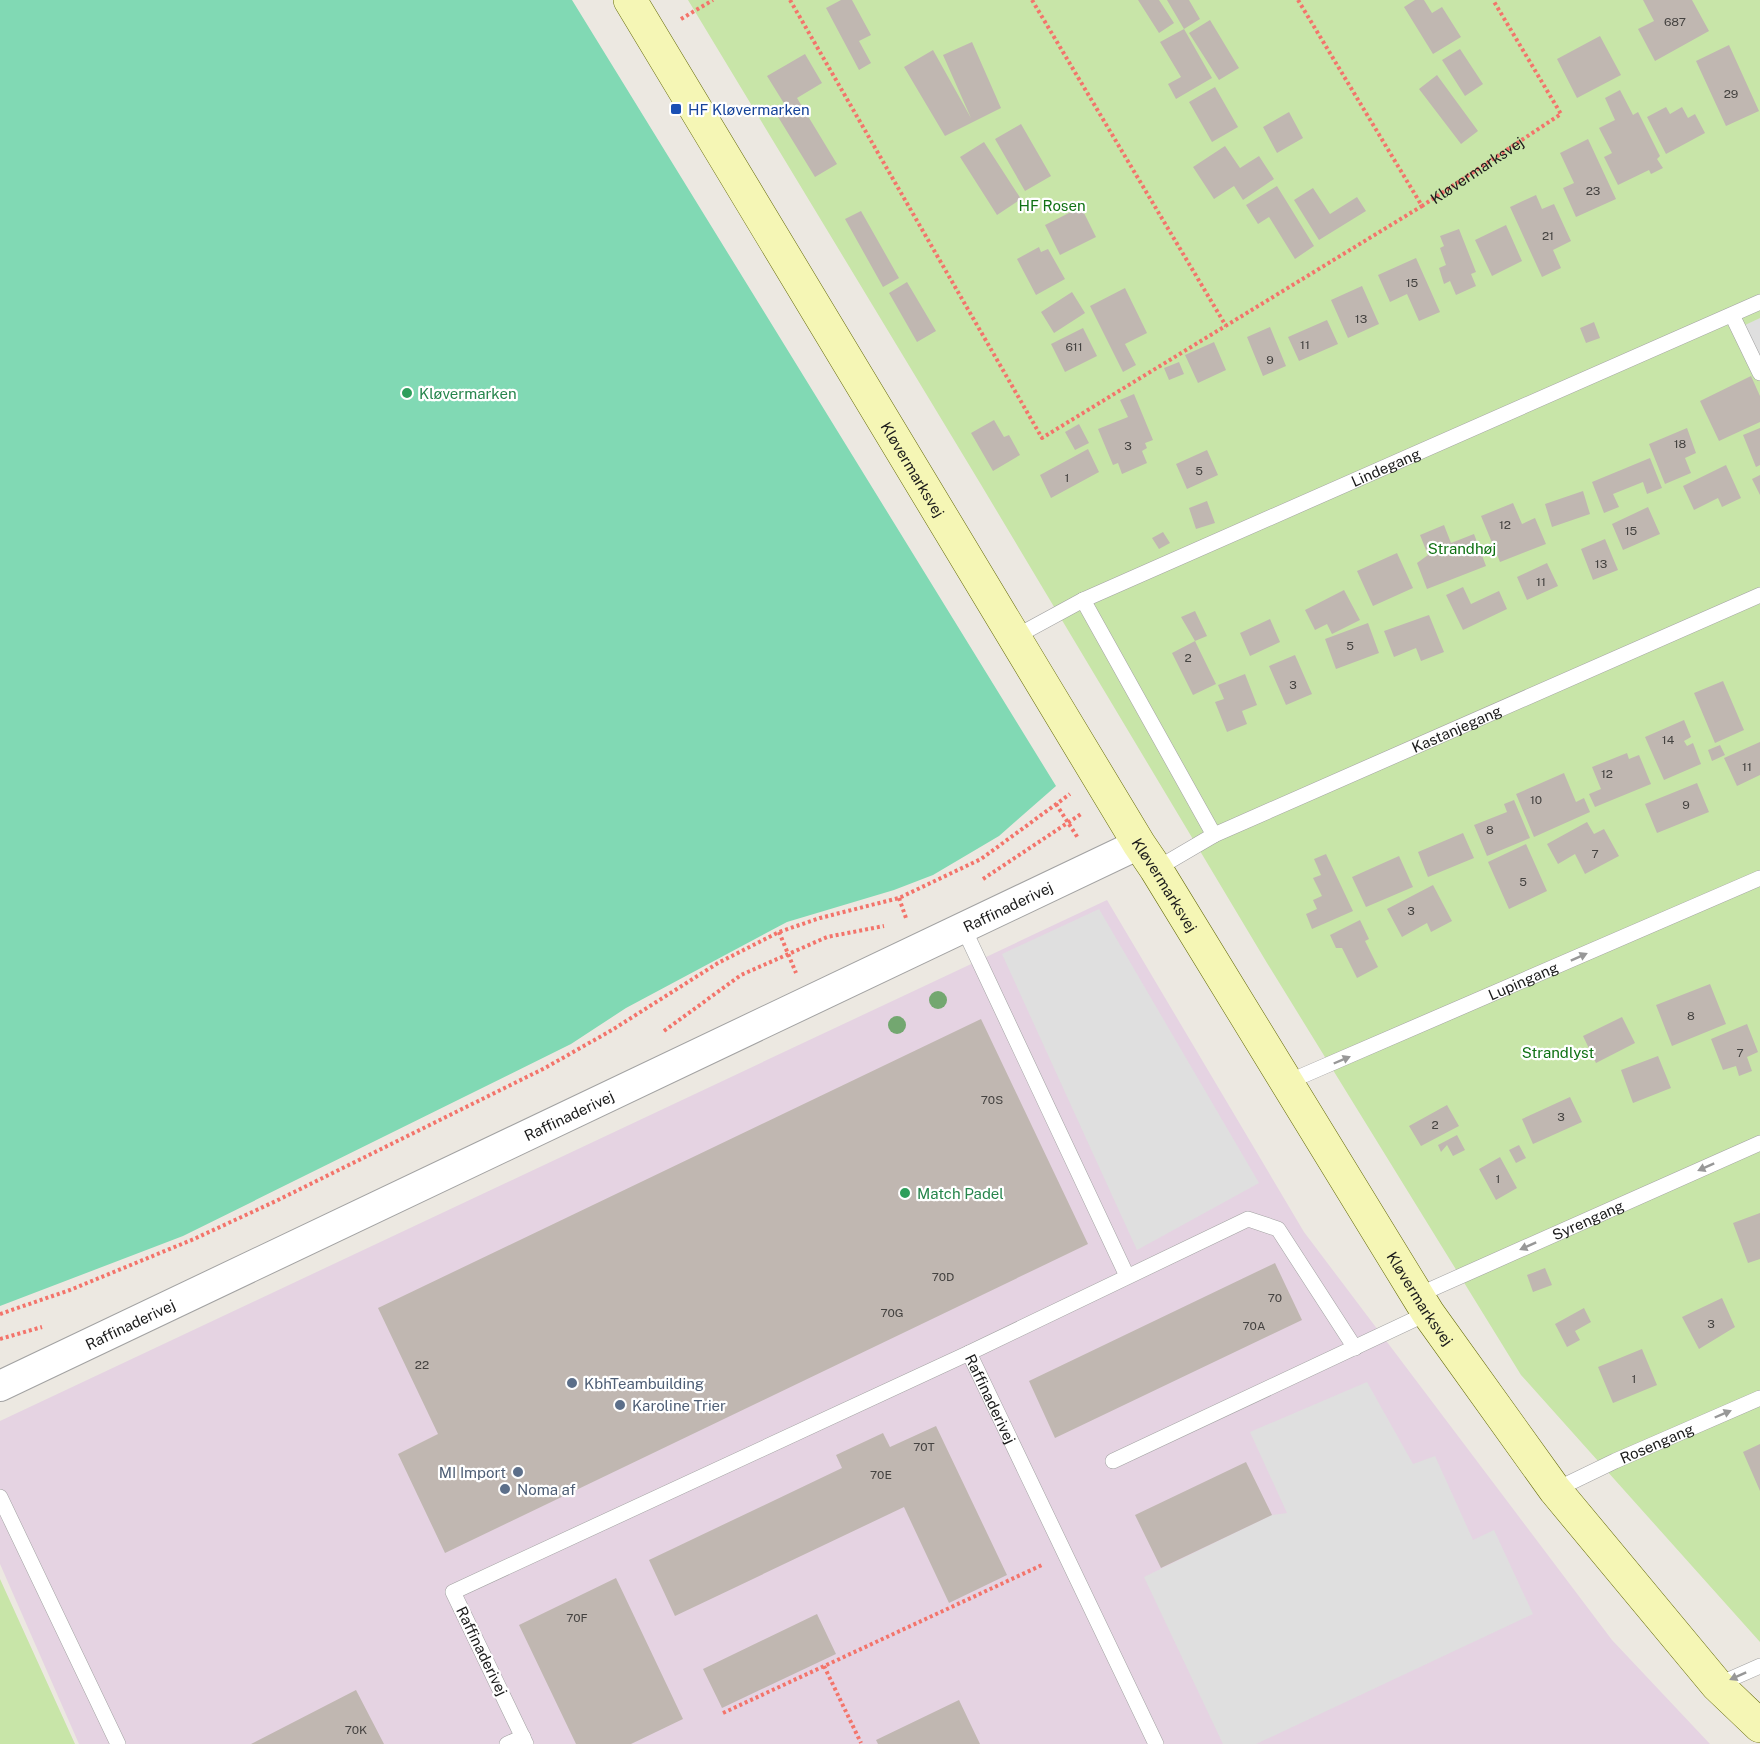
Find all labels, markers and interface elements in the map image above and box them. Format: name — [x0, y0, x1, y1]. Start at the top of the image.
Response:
house number: 687 — [1664, 15, 1686, 29]
house number: 29 — [1724, 87, 1738, 101]
place label: HF Kløvermarken — [688, 101, 810, 118]
marker: HF Kløvermarken — [669, 102, 683, 116]
street label: Kløvermarksvej — [1427, 133, 1526, 207]
house number: 23 — [1586, 184, 1600, 198]
park label: HF Rosen — [1018, 197, 1086, 214]
house number: 21 — [1542, 229, 1554, 243]
house number: 15 — [1406, 276, 1419, 290]
house number: 13 — [1355, 312, 1367, 326]
house number: 11 — [1300, 338, 1310, 352]
house number: 611 — [1065, 340, 1083, 354]
house number: 9 — [1266, 353, 1274, 367]
place label: Kløvermarken — [419, 385, 517, 402]
marker: Kløvermarken — [400, 386, 414, 400]
street label: Kløvermarksvej — [878, 419, 948, 520]
house number: 18 — [1674, 437, 1687, 451]
house number: 3 — [1124, 439, 1132, 453]
street label: Lindegang — [1348, 444, 1423, 489]
house number: 5 — [1195, 464, 1203, 478]
house number: 1 — [1065, 471, 1069, 485]
house number: 12 — [1499, 518, 1511, 532]
house number: 15 — [1625, 524, 1638, 538]
park label: Strandhøj — [1428, 540, 1496, 557]
house number: 13 — [1595, 557, 1607, 571]
house number: 11 — [1536, 575, 1546, 589]
house number: 5 — [1346, 639, 1354, 653]
house number: 2 — [1184, 651, 1192, 665]
house number: 3 — [1289, 678, 1297, 692]
street label: Kastanjegang — [1409, 701, 1504, 756]
house number: 14 — [1662, 733, 1675, 747]
house number: 11 — [1742, 760, 1752, 774]
house number: 12 — [1601, 767, 1613, 781]
house number: 10 — [1530, 793, 1542, 807]
house number: 9 — [1682, 798, 1690, 812]
house number: 8 — [1486, 823, 1494, 837]
street label: Kløvermarksvej — [1129, 835, 1201, 935]
house number: 7 — [1591, 847, 1599, 861]
house number: 5 — [1519, 875, 1527, 889]
street label: Raffinaderivej — [960, 878, 1055, 935]
house number: 3 — [1407, 904, 1415, 918]
one-way arrow — [1570, 952, 1588, 962]
street label: Lupingang — [1485, 958, 1560, 1003]
house number: 8 — [1687, 1009, 1695, 1023]
park label: Strandlyst — [1522, 1044, 1594, 1061]
house number: 7 — [1736, 1046, 1744, 1060]
one-way arrow — [1334, 1055, 1352, 1065]
street label: Raffinaderivej — [521, 1087, 616, 1144]
house number: 70S — [981, 1093, 1003, 1107]
house number: 3 — [1557, 1110, 1565, 1124]
house number: 2 — [1431, 1118, 1439, 1132]
one-way arrow — [1697, 1162, 1715, 1172]
house number: 1 — [1496, 1172, 1500, 1186]
place label: Match Padel — [917, 1185, 1004, 1202]
marker: Match Padel — [898, 1186, 912, 1200]
street label: Syrengang — [1549, 1196, 1626, 1243]
one-way arrow — [1519, 1241, 1537, 1251]
street label: Kløvermarksvej — [1384, 1248, 1457, 1348]
house number: 70D — [932, 1270, 954, 1284]
house number: 70 — [1268, 1291, 1282, 1305]
street label: Raffinaderivej — [83, 1296, 178, 1353]
house number: 70G — [880, 1306, 904, 1320]
house number: 3 — [1707, 1317, 1715, 1331]
house number: 70A — [1243, 1319, 1266, 1333]
street label: Raffinaderivej — [962, 1351, 1020, 1446]
house number: 22 — [415, 1358, 429, 1372]
house number: 1 — [1632, 1372, 1636, 1386]
place label: KbhTeambuilding — [584, 1375, 704, 1392]
marker: KbhTeambuilding — [565, 1376, 579, 1390]
place label: Karoline Trier — [632, 1397, 726, 1414]
marker: Karoline Trier — [613, 1398, 627, 1412]
one-way arrow — [1714, 1409, 1732, 1419]
street label: Rosengang — [1617, 1419, 1696, 1466]
house number: 70T — [913, 1440, 935, 1454]
place label: MI Import — [439, 1464, 506, 1481]
marker: MI Import — [511, 1465, 525, 1479]
house number: 70E — [870, 1468, 892, 1482]
place label: Noma af — [517, 1481, 576, 1498]
marker: Noma af — [498, 1482, 512, 1496]
street label: Raffinaderivej — [453, 1604, 511, 1698]
house number: 70F — [566, 1611, 588, 1625]
one-way arrow — [1730, 1671, 1747, 1680]
house number: 70K — [345, 1723, 367, 1737]

